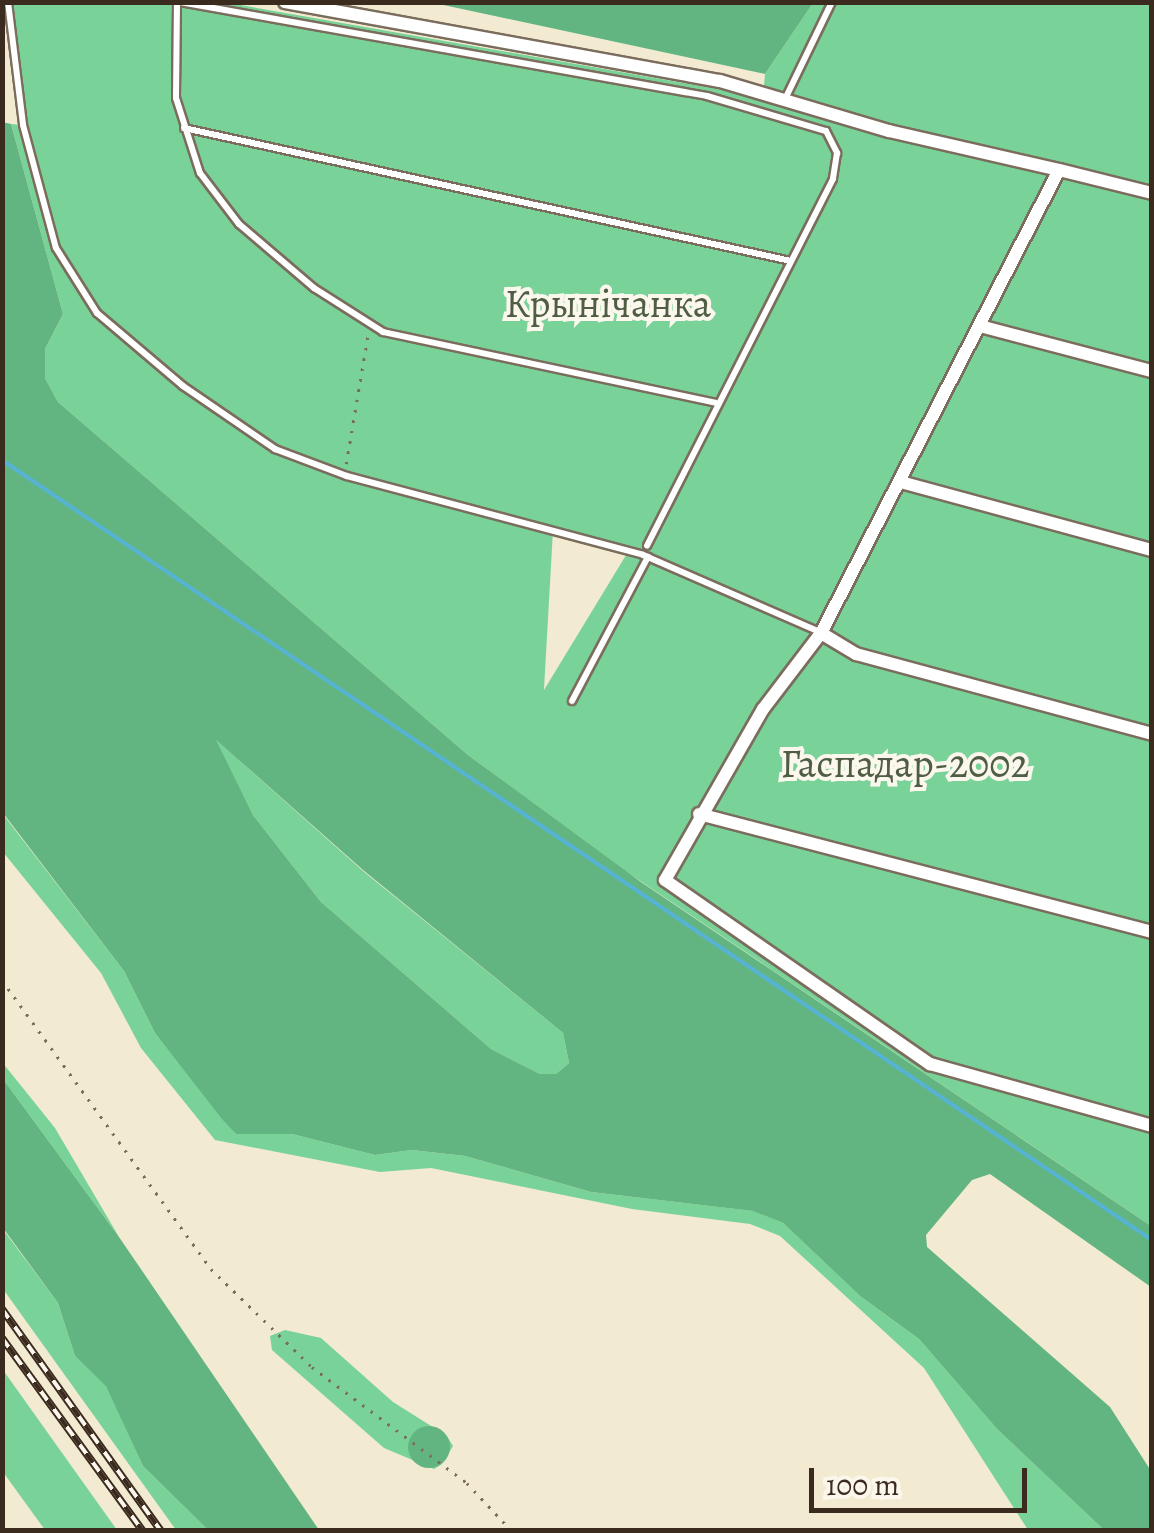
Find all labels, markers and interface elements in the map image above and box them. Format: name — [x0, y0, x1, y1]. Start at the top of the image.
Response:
park label: Крынічанка — [505, 280, 711, 328]
park label: Гаспадар-2002 — [780, 740, 1030, 788]
scale bar — [814, 1448, 1032, 1510]
text: 100 m — [826, 1465, 899, 1505]

